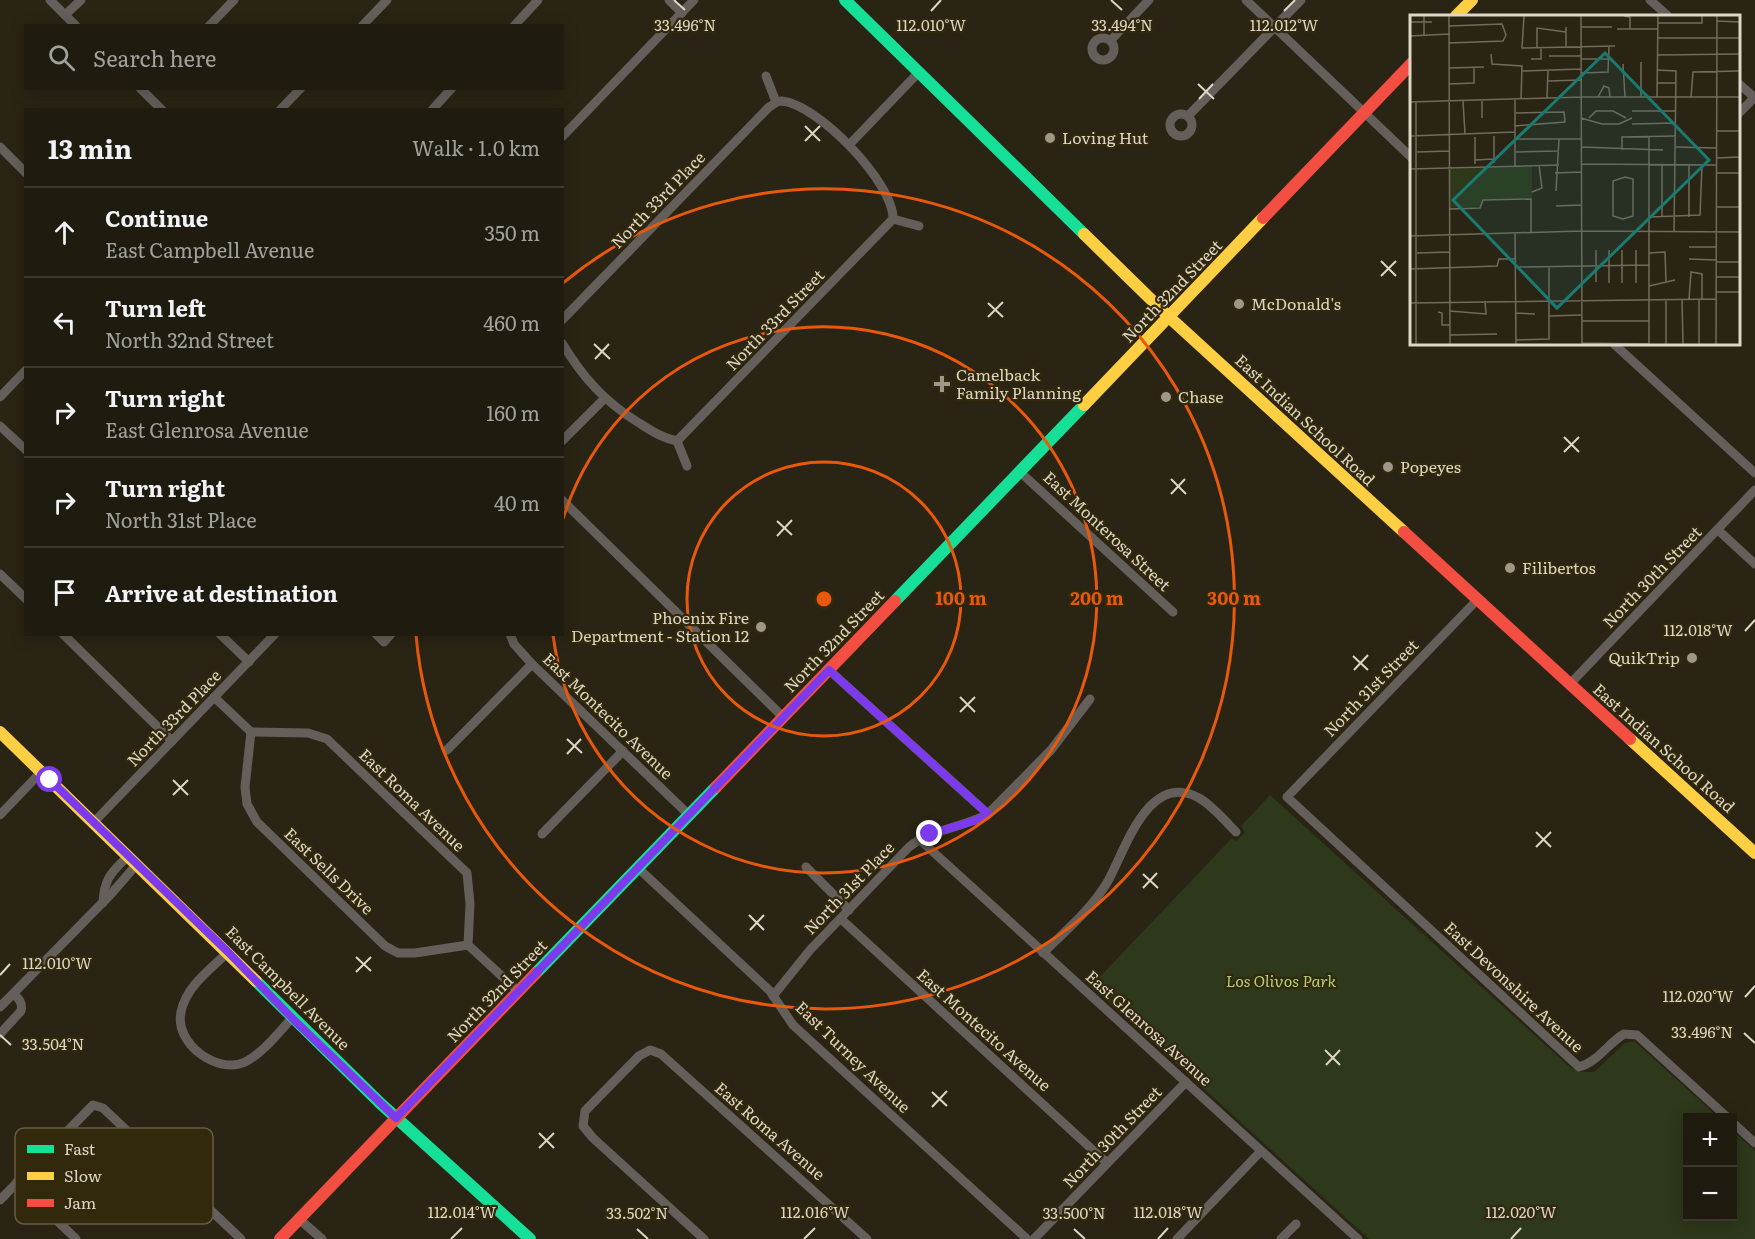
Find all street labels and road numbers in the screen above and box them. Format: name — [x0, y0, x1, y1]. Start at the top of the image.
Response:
street label: North 33rd Place — [605, 145, 710, 253]
street label: North 32nd Street — [1116, 233, 1227, 347]
street label: North 33rd Street — [720, 263, 829, 375]
street label: East Indian School Road — [1230, 348, 1381, 491]
street label: East Monterosa Street — [1039, 465, 1177, 596]
street label: North 30th Street — [1596, 520, 1707, 633]
street label: North 32nd Street — [778, 583, 889, 697]
street label: North 31st Street — [1317, 633, 1423, 741]
street label: East Montecito Avenue — [538, 647, 679, 784]
street label: North 33rd Place — [121, 663, 226, 771]
street label: East Indian School Road — [1588, 677, 1741, 818]
street label: East Roma Avenue — [354, 742, 471, 856]
street label: East Sells Drive — [280, 821, 380, 919]
street label: North 31st Place — [798, 835, 899, 939]
street label: East Devonshire Avenue — [1440, 915, 1590, 1057]
street label: East Campbell Avenue — [221, 920, 356, 1055]
street label: North 32nd Street — [441, 933, 552, 1047]
street label: East Montecito Avenue — [912, 962, 1057, 1096]
street label: East Glenrosa Avenue — [1081, 964, 1218, 1091]
street label: East Turney Avenue — [791, 995, 917, 1118]
street label: East Roma Avenue — [710, 1076, 831, 1185]
street label: North 30th Street — [1056, 1080, 1167, 1193]

